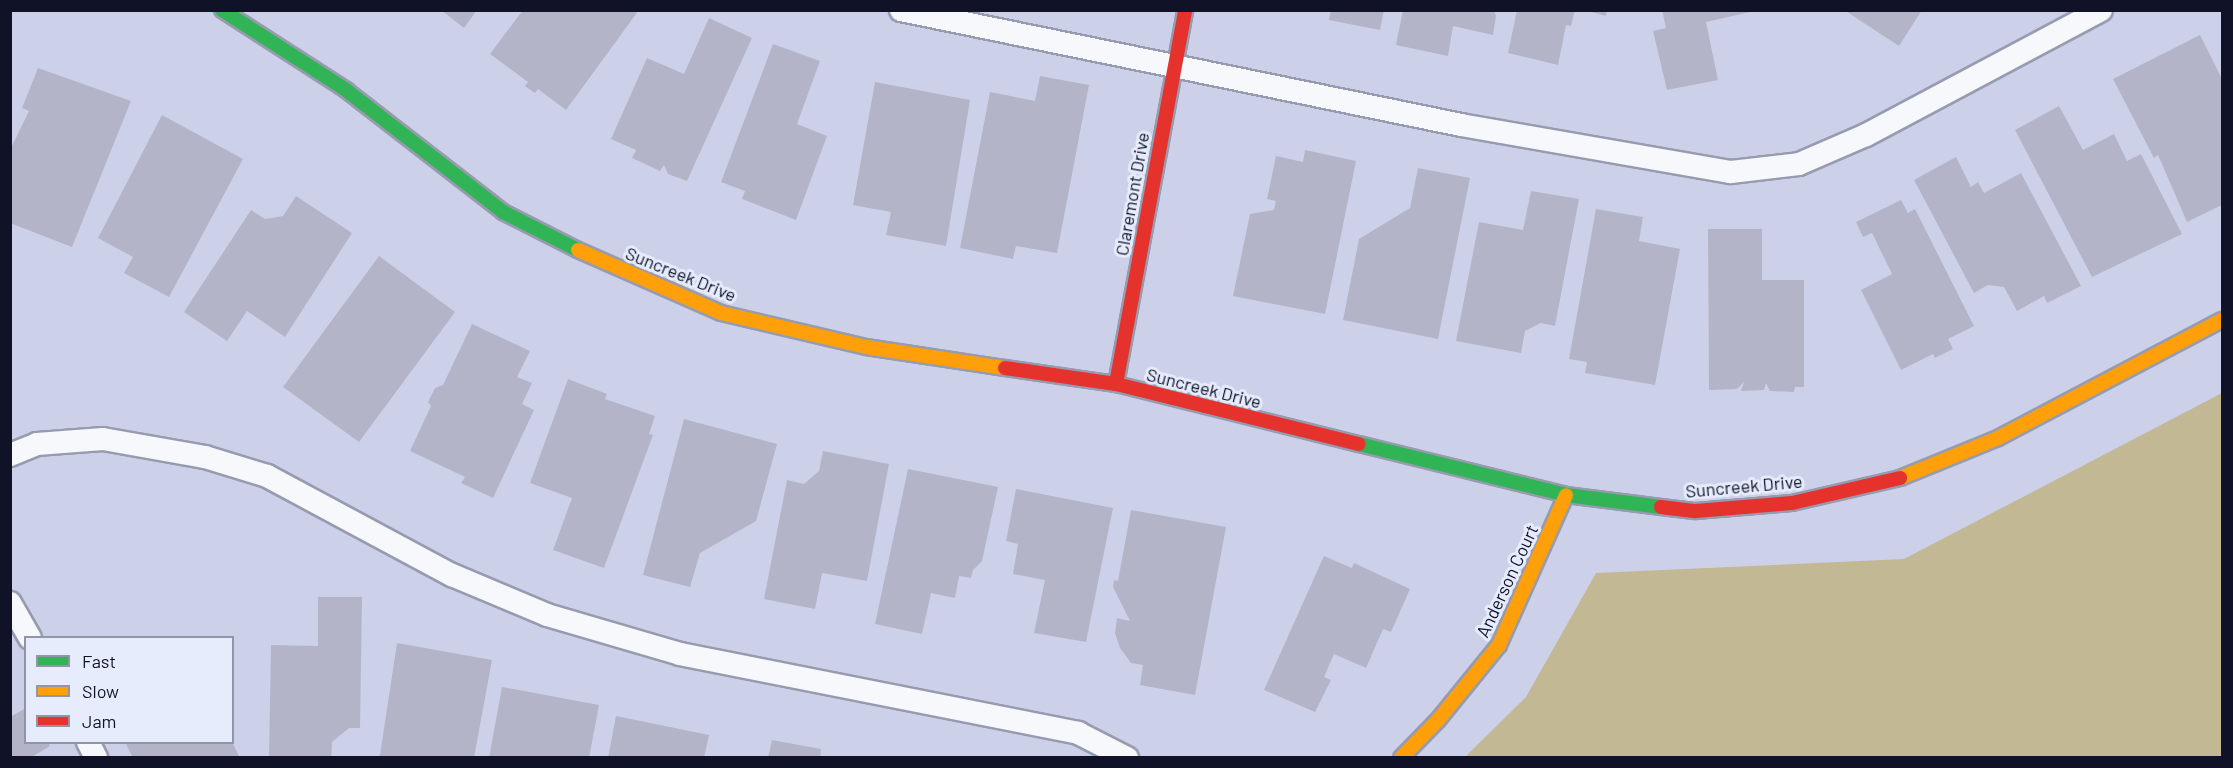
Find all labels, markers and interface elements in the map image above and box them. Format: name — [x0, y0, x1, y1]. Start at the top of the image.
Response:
street label: Claremont Drive — [1111, 131, 1153, 257]
street label: Suncreek Drive — [622, 242, 740, 306]
street label: Suncreek Drive — [1144, 363, 1264, 413]
street label: Suncreek Drive — [1685, 470, 1803, 502]
street label: Anderson Court — [1471, 521, 1543, 641]
legend — [24, 636, 234, 744]
text: Fast — [82, 650, 116, 672]
text: Slow — [82, 680, 119, 702]
text: Jam — [82, 710, 116, 732]

